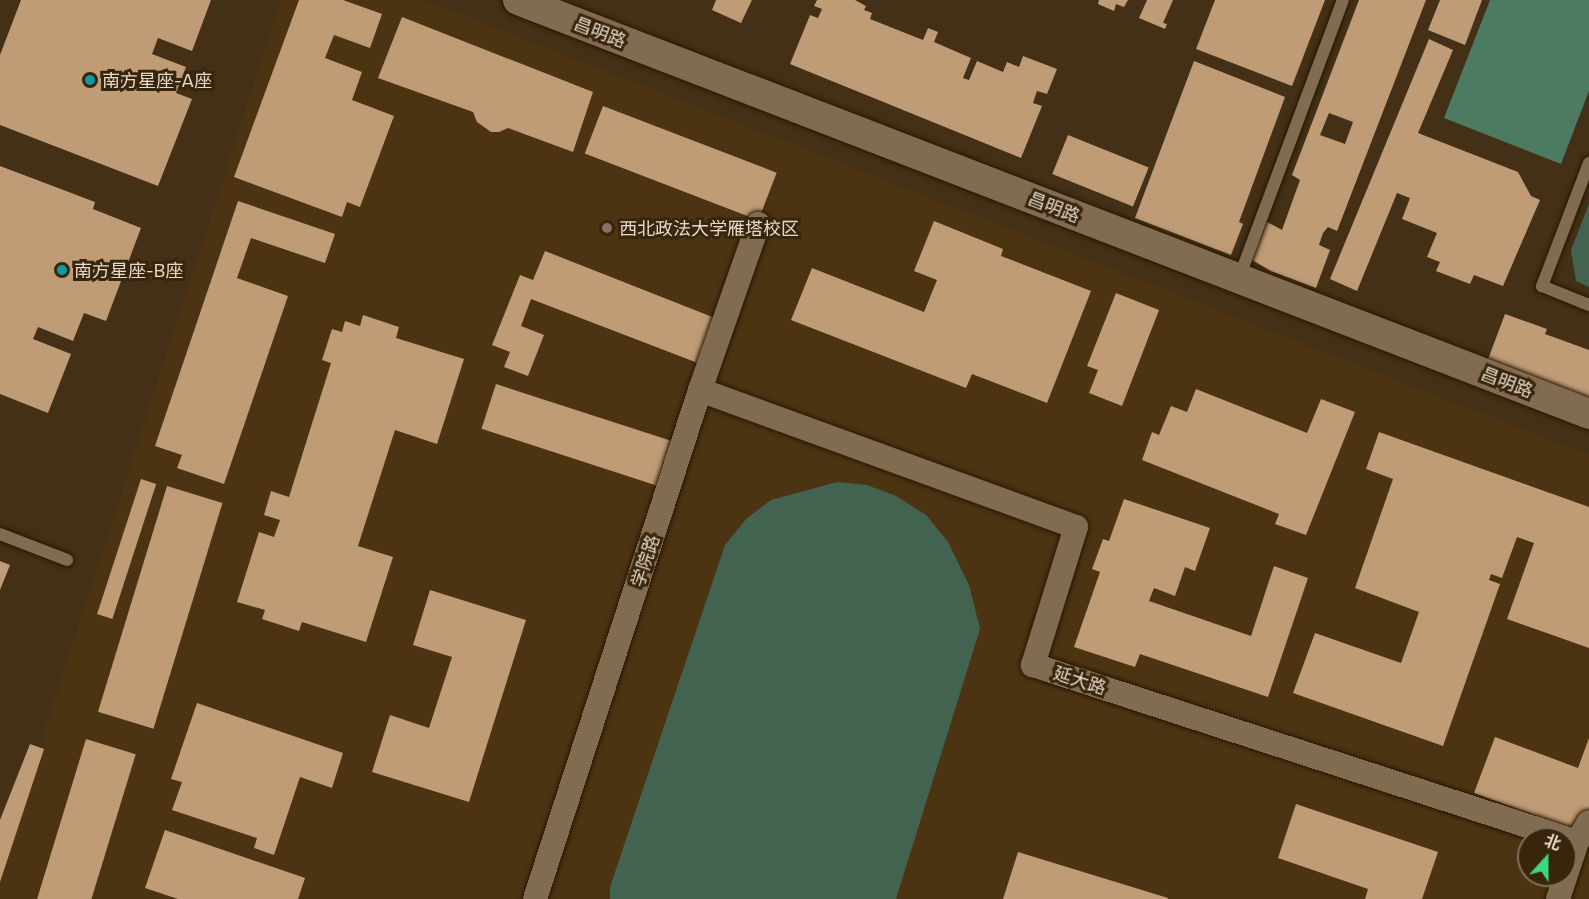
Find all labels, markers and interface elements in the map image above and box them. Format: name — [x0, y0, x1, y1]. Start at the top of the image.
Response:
street label: 昌明路 — [571, 12, 629, 52]
place label: 南方星座-A座 — [102, 69, 212, 91]
marker: 南方星座-A座 — [83, 73, 97, 87]
street label: 昌明路 — [1025, 187, 1083, 227]
place label: 西北政法大学雁塔校区 — [619, 217, 799, 239]
marker: 西北政法大学雁塔校区 — [600, 221, 614, 235]
place label: 南方星座-B座 — [74, 259, 183, 281]
marker: 南方星座-B座 — [55, 263, 69, 277]
street label: 昌明路 — [1478, 362, 1536, 402]
street label: 学院路 — [626, 532, 664, 590]
street label: 延大路 — [1051, 661, 1109, 699]
north arrow — [1517, 827, 1577, 887]
text: 北 — [1542, 830, 1564, 853]

